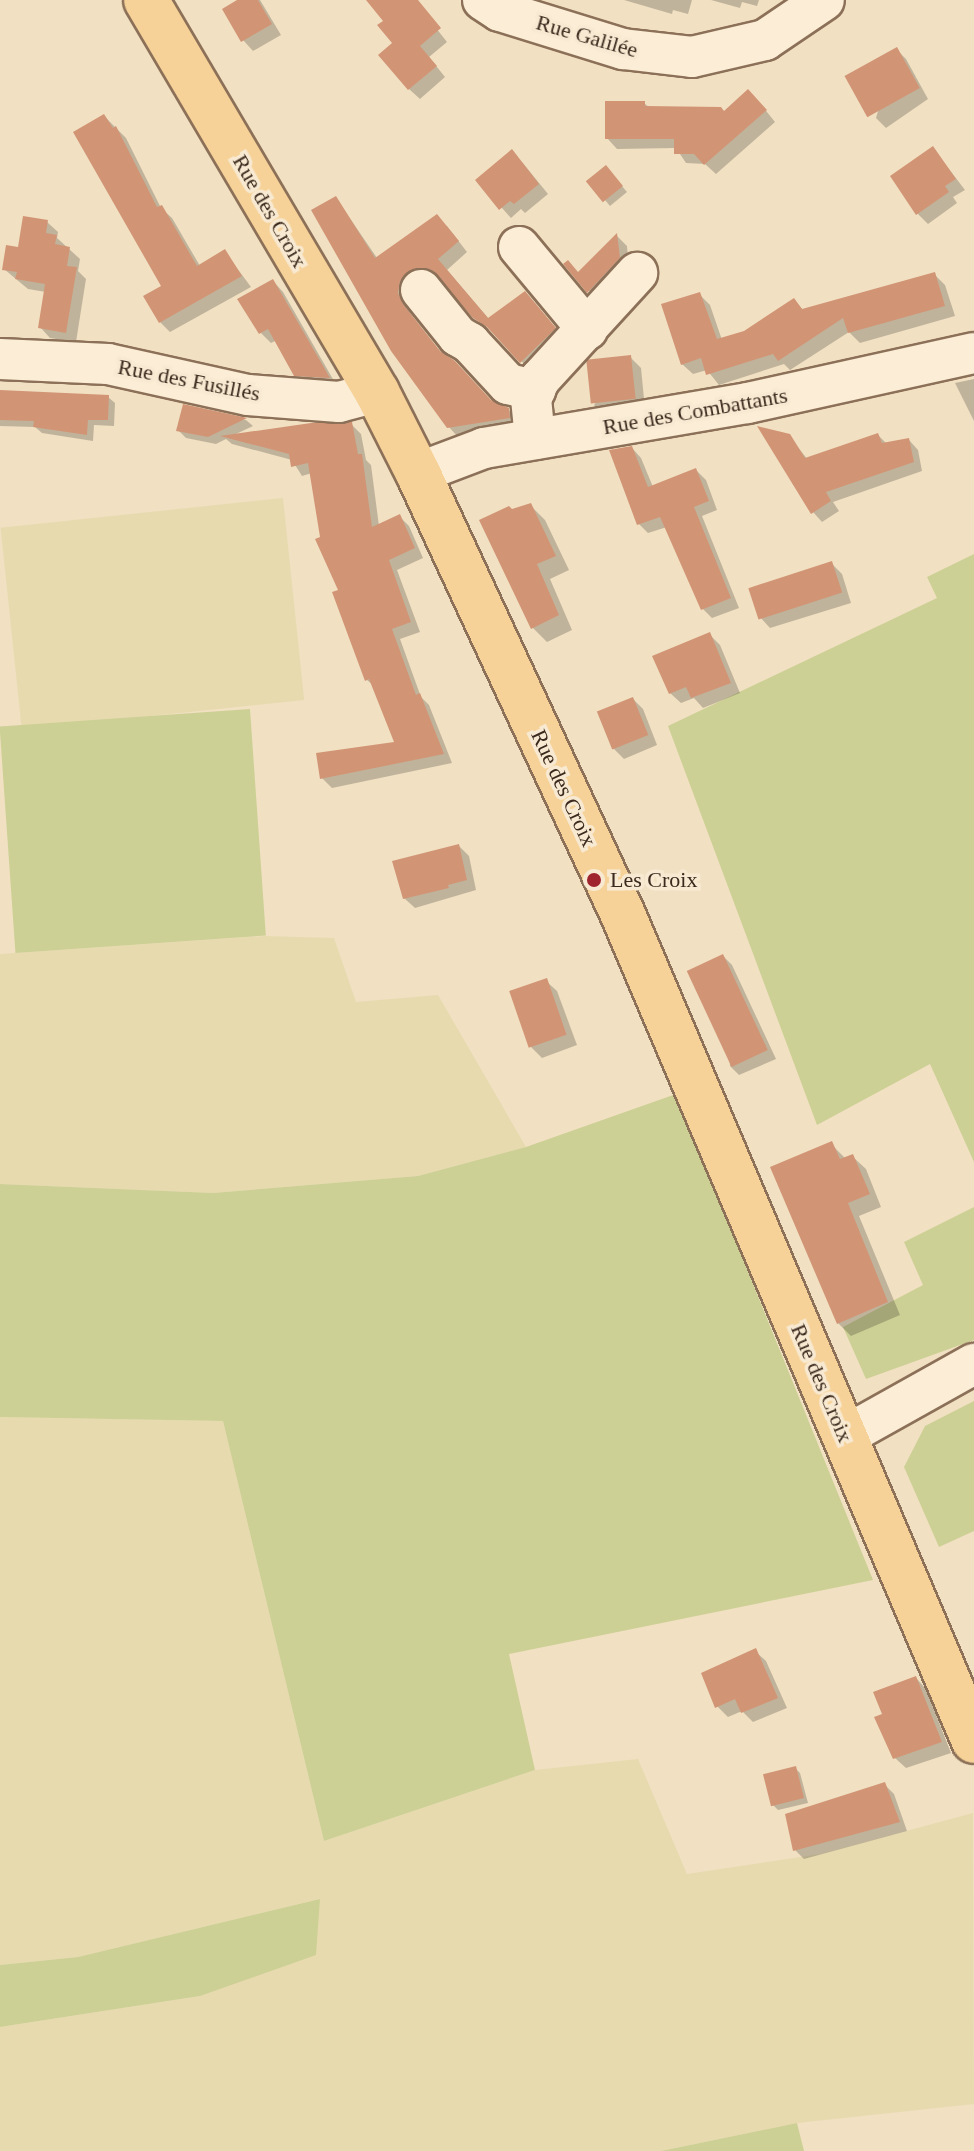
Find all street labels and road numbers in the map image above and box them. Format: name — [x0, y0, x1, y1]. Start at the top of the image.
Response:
street label: Rue Galilée — [533, 9, 641, 63]
street label: Rue des Croix — [227, 150, 313, 272]
street label: Rue des Fusillés — [116, 353, 262, 407]
street label: Rue des Combattants — [601, 382, 789, 440]
street label: Rue des Croix — [525, 725, 603, 851]
street label: Rue des Croix — [785, 1320, 859, 1446]

